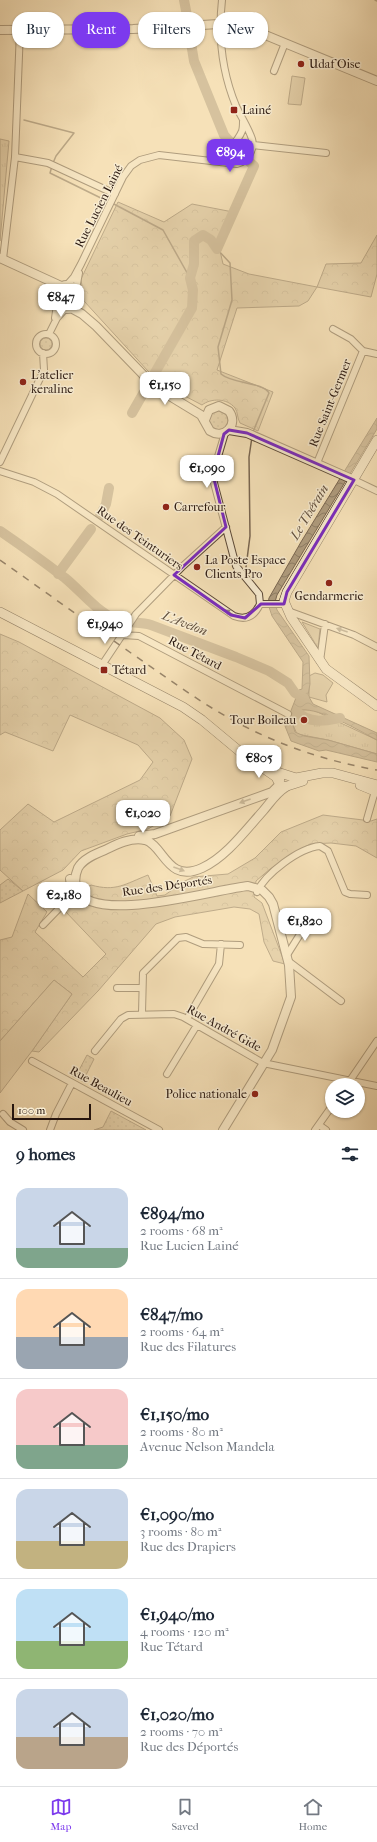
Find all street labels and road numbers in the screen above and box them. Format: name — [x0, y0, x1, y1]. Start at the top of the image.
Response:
street label: Rue Lucien Lainé — [72, 162, 126, 250]
street label: Rue Saint-Germer — [306, 356, 354, 449]
street label: Rue des Teinturiers — [94, 503, 186, 573]
street label: Rue Tétard — [166, 633, 224, 673]
street label: Rue des Déportés — [121, 873, 213, 899]
street label: Rue André Gide — [184, 1002, 264, 1054]
street label: Rue Beaulieu — [67, 1063, 135, 1109]

